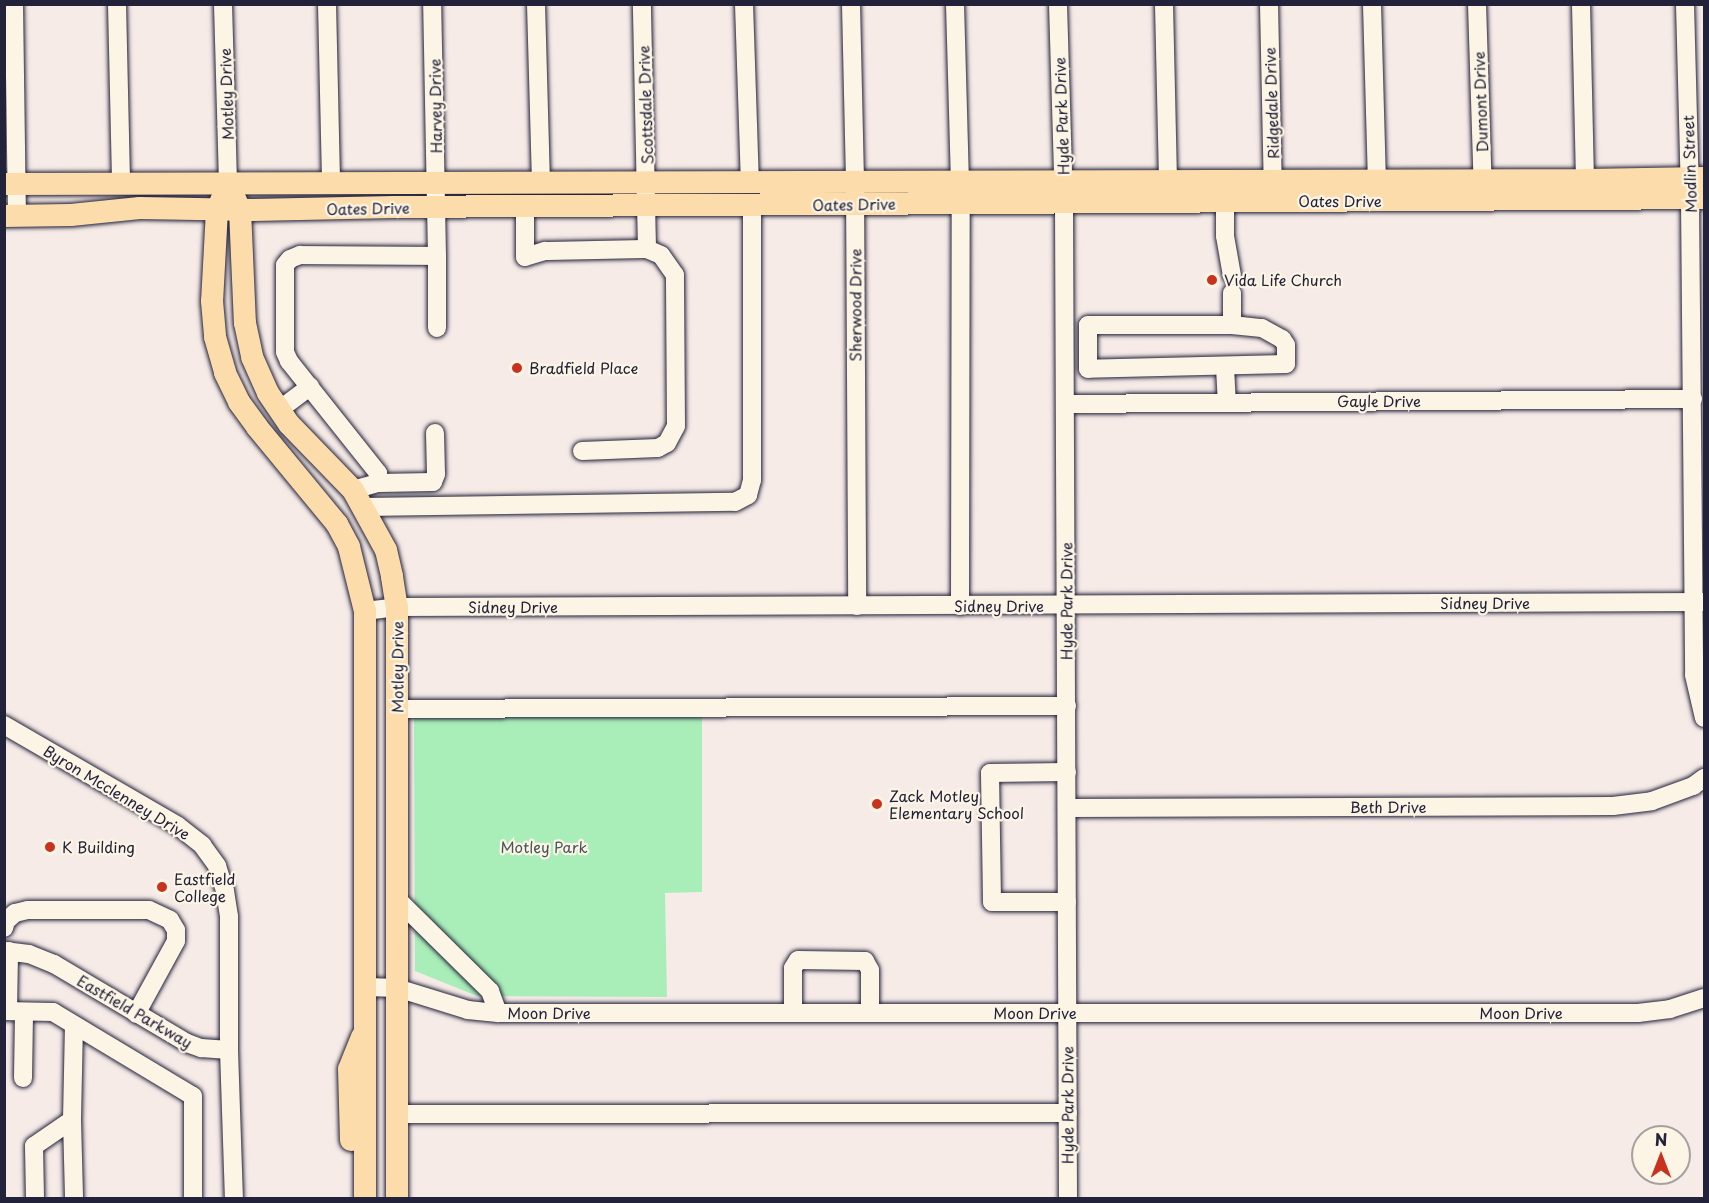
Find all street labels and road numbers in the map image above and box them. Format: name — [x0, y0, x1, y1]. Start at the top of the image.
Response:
street label: Scottsdale Drive — [634, 45, 656, 165]
street label: Motley Drive — [215, 47, 237, 141]
street label: Ridgedale Drive — [1260, 47, 1282, 159]
street label: Dumont Drive — [1469, 51, 1491, 153]
street label: Hyde Park Drive — [1050, 57, 1072, 175]
street label: Harvey Drive — [425, 58, 445, 154]
street label: Modlin Street — [1678, 114, 1700, 214]
street label: Oates Drive — [1298, 192, 1382, 210]
street label: Oates Drive — [812, 194, 896, 214]
street label: Oates Drive — [326, 198, 410, 218]
street label: Sherwood Drive — [846, 248, 864, 362]
street label: Gayle Drive — [1336, 392, 1422, 410]
street label: Hyde Park Drive — [1057, 542, 1075, 660]
street label: Sidney Drive — [1439, 594, 1531, 612]
street label: Sidney Drive — [953, 597, 1045, 615]
street label: Sidney Drive — [467, 598, 559, 616]
street label: Motley Drive — [388, 620, 406, 714]
street label: Byron Mcclenney Drive — [41, 741, 193, 843]
street label: Beth Drive — [1350, 798, 1426, 816]
street label: Eastfield Parkway — [74, 971, 196, 1051]
street label: Moon Drive — [507, 1004, 591, 1022]
street label: Moon Drive — [993, 1004, 1077, 1022]
street label: Moon Drive — [1479, 1004, 1563, 1022]
street label: Hyde Park Drive — [1058, 1046, 1076, 1164]

